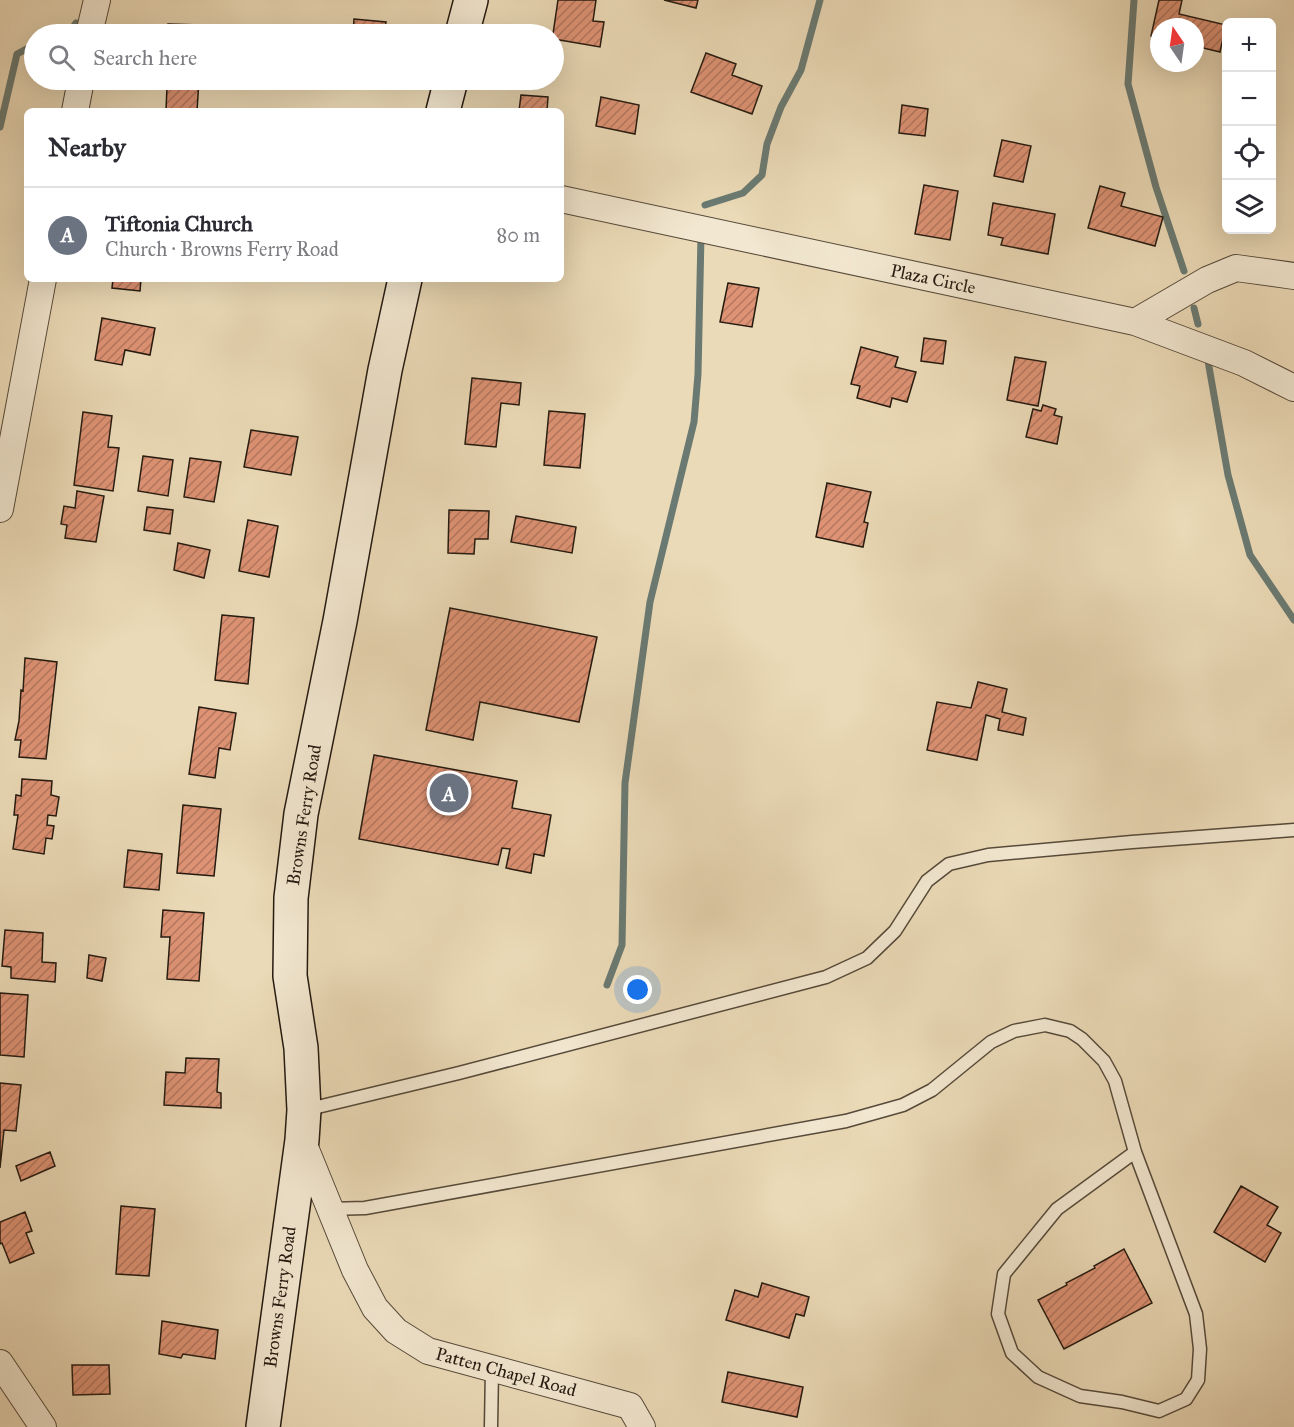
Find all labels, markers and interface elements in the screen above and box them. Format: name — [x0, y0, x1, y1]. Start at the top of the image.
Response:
north arrow — [1150, 18, 1204, 72]
map controls — [1222, 18, 1276, 234]
button: + — [1222, 18, 1276, 72]
search box — [24, 24, 564, 90]
icon: search — [45, 41, 78, 74]
text: Search here — [93, 44, 197, 71]
button: − — [1222, 72, 1276, 126]
button: locate — [1222, 126, 1276, 180]
text: Nearby — [48, 131, 126, 163]
button: layers — [1222, 180, 1276, 234]
text: Tiftonia Church — [105, 210, 253, 237]
text: A — [61, 223, 74, 247]
text: 80 m — [497, 223, 540, 247]
text: Church · Browns Ferry Road — [105, 237, 339, 261]
street label: Plaza Circle — [888, 259, 978, 299]
street label: Browns Ferry Road — [282, 743, 326, 887]
pin: A — [430, 770, 468, 816]
your location — [623, 975, 652, 1004]
street label: Browns Ferry Road — [259, 1225, 301, 1369]
street label: Patten Chapel Road — [433, 1343, 579, 1401]

